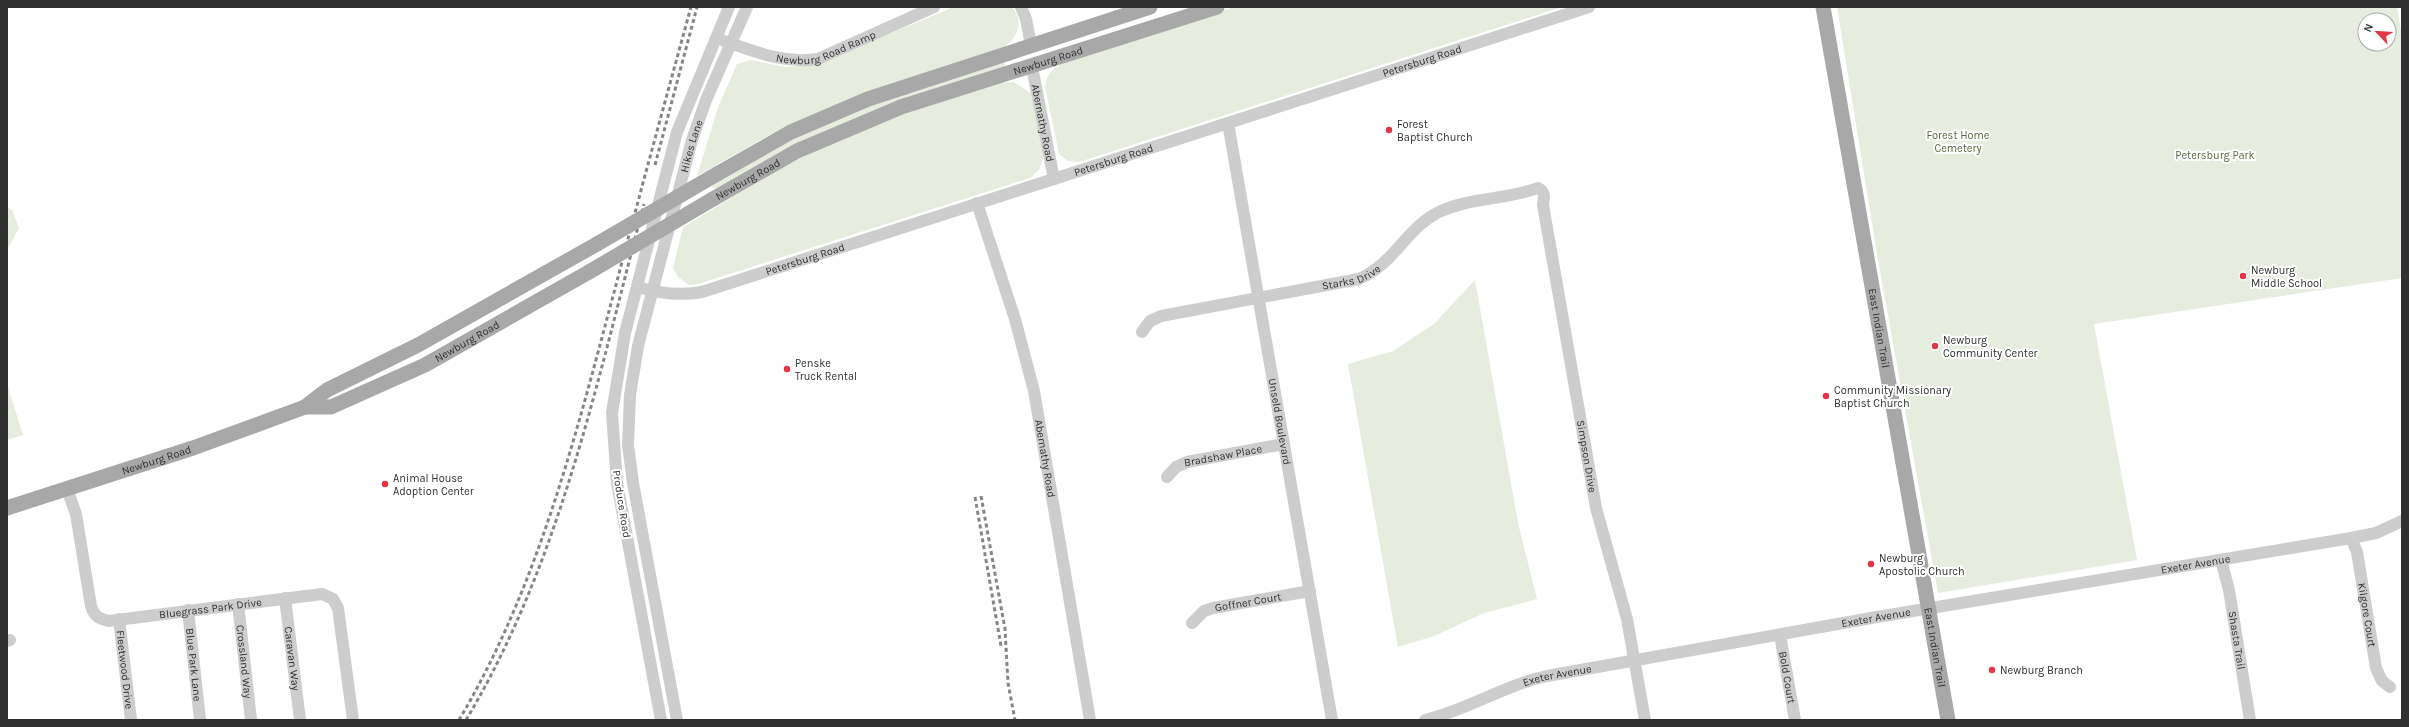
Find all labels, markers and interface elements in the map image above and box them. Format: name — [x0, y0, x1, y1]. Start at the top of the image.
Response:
north arrow — [2357, 12, 2397, 52]
text: N — [2361, 22, 2376, 34]
street label: Newburg Road Ramp — [775, 28, 878, 67]
street label: Petersburg Road — [1381, 42, 1463, 80]
street label: Newburg Road — [1012, 44, 1085, 78]
street label: Abernathy Road — [1028, 83, 1056, 163]
street label: Hikes Lane — [678, 118, 706, 174]
place label: Forest Baptist Church — [1397, 118, 1473, 144]
marker: Forest Baptist Church — [1384, 125, 1394, 135]
park label: Forest Home Cemetery — [1927, 129, 1990, 155]
street label: Petersburg Road — [1072, 141, 1155, 179]
park label: Petersburg Park — [2175, 149, 2255, 162]
street label: Newburg Road — [713, 156, 783, 203]
street label: Petersburg Road — [764, 241, 847, 278]
street label: Starks Drive — [1321, 262, 1384, 293]
place label: Newburg Middle School — [2251, 264, 2322, 290]
marker: Newburg Middle School — [2238, 271, 2248, 281]
street label: East Indian Trail — [1865, 287, 1892, 369]
street label: Newburg Road — [433, 318, 502, 365]
place label: Newburg Community Center — [1943, 334, 2038, 360]
marker: Newburg Community Center — [1930, 341, 1940, 351]
place label: Penske Truck Rental — [795, 357, 857, 383]
marker: Penske Truck Rental — [782, 364, 792, 374]
street label: Unseld Boulevard — [1266, 377, 1293, 466]
place label: Community Missionary Baptist Church — [1834, 384, 1951, 410]
marker: Community Missionary Baptist Church — [1821, 391, 1831, 401]
street label: Abernathy Road — [1032, 419, 1058, 499]
street label: Simpson Drive — [1574, 419, 1599, 494]
street label: Bradshaw Place — [1183, 442, 1263, 469]
street label: Newburg Road — [120, 443, 193, 478]
street label: Produce Road — [610, 469, 633, 539]
place label: Animal House Adoption Center — [393, 472, 474, 498]
marker: Animal House Adoption Center — [380, 479, 390, 489]
place label: Newburg Apostolic Church — [1879, 552, 1965, 578]
street label: Exeter Avenue — [2160, 552, 2232, 577]
marker: Newburg Apostolic Church — [1866, 559, 1876, 569]
street label: Kilgore Court — [2355, 582, 2378, 648]
street label: Goffner Court — [1214, 590, 1282, 615]
street label: Bluegrass Park Drive — [158, 596, 263, 622]
street label: Exeter Avenue — [1840, 605, 1912, 630]
street label: East Indian Trail — [1921, 606, 1948, 688]
street label: Shasta Trail — [2226, 610, 2248, 671]
street label: Crossland Way — [233, 624, 255, 699]
street label: Caravan Way — [282, 626, 302, 691]
street label: Blue Park Lane — [183, 628, 204, 702]
street label: Fleetwood Drive — [113, 630, 136, 710]
street label: Bold Court — [1776, 650, 1798, 704]
street label: Exeter Avenue — [1521, 662, 1593, 689]
place label: Newburg Branch — [2000, 664, 2083, 677]
marker: Newburg Branch — [1987, 665, 1997, 675]

